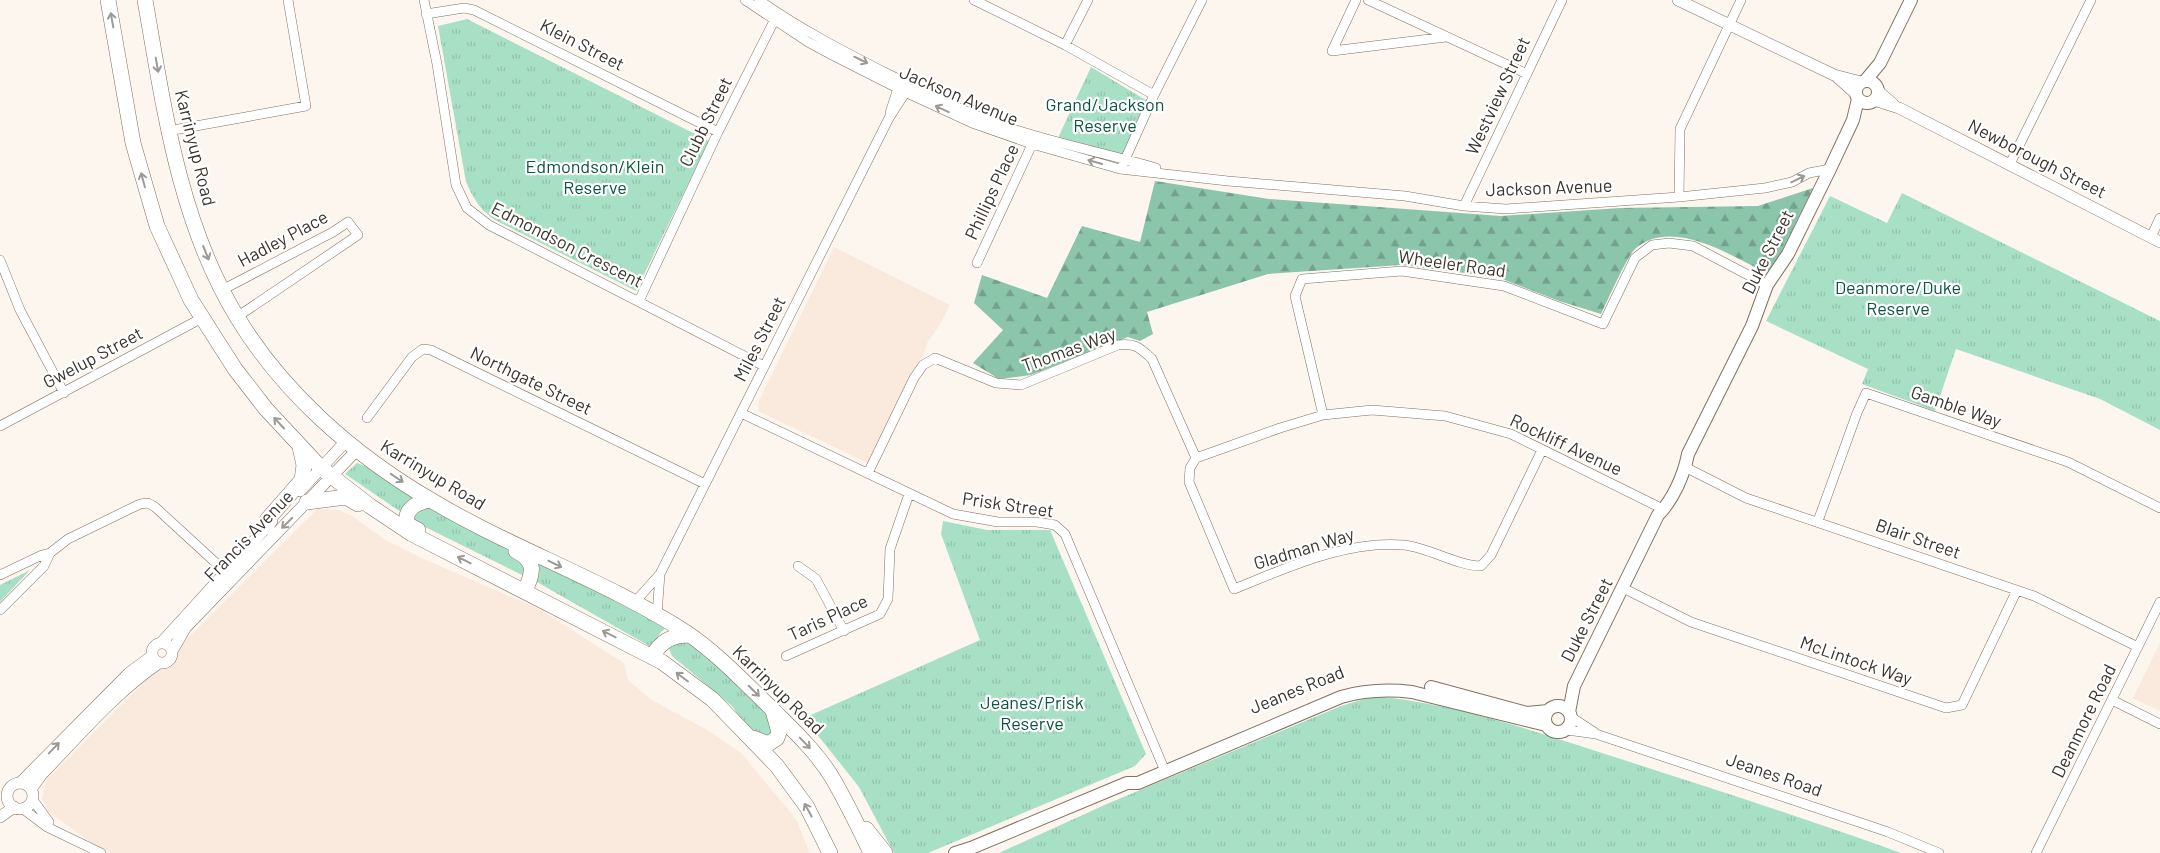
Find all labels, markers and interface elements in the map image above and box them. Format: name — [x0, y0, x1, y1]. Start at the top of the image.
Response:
one-way arrow — [106, 13, 116, 29]
street label: Klein Street — [537, 13, 628, 75]
street label: Westview Street — [1460, 33, 1534, 158]
one-way arrow — [853, 56, 868, 66]
one-way arrow — [152, 57, 162, 73]
street label: Jackson Avenue — [897, 60, 1022, 130]
street label: Clubb Street — [674, 73, 736, 170]
street label: Karrinyup Road — [171, 88, 221, 208]
park label: Grand/Jackson Reserve — [1045, 93, 1165, 136]
one-way arrow — [935, 104, 950, 114]
street label: Newborough Street — [1965, 114, 2110, 202]
street label: Phillips Place — [959, 140, 1023, 243]
park label: Edmondson/Klein Reserve — [525, 155, 665, 198]
one-way arrow — [1087, 156, 1103, 166]
one-way arrow — [137, 172, 147, 188]
one-way arrow — [1790, 173, 1805, 183]
street label: Jackson Avenue — [1485, 174, 1613, 200]
street label: Edmondson Crescent — [488, 196, 647, 292]
street label: Hadley Place — [234, 205, 331, 271]
street label: Duke Street — [1737, 206, 1798, 297]
one-way arrow — [202, 245, 212, 260]
street label: Wheeler Road — [1397, 245, 1507, 281]
park label: Deanmore/Duke Reserve — [1835, 276, 1961, 319]
street label: Miles Street — [728, 292, 790, 385]
street label: Gwelup Street — [39, 322, 146, 393]
street label: Thomas Way — [1019, 322, 1119, 376]
street label: Northgate Street — [467, 341, 596, 419]
street label: Gamble Way — [1908, 380, 2005, 432]
street label: Rockliff Avenue — [1507, 408, 1626, 480]
one-way arrow — [273, 417, 285, 429]
street label: Karrinyup Road — [377, 434, 490, 514]
one-way arrow — [390, 473, 404, 484]
street label: Francis Avenue — [199, 485, 297, 586]
street label: Prisk Street — [961, 487, 1055, 521]
street label: Blair Street — [1873, 513, 1964, 563]
one-way arrow — [281, 516, 293, 528]
street label: Gladman Way — [1251, 522, 1357, 574]
one-way arrow — [457, 555, 472, 564]
one-way arrow — [547, 559, 562, 569]
street label: Duke Street — [1556, 574, 1617, 665]
street label: Taris Place — [784, 589, 871, 645]
one-way arrow — [602, 629, 617, 638]
street label: McLintock Way — [1797, 631, 1915, 690]
street label: Karrinyup Road — [728, 640, 829, 738]
street label: Jeanes Road — [1246, 660, 1347, 718]
street label: Deanmore Road — [2046, 660, 2120, 781]
one-way arrow — [675, 672, 689, 682]
one-way arrow — [748, 685, 760, 698]
park label: Jeanes/Prisk Reserve — [980, 691, 1084, 734]
one-way arrow — [799, 736, 811, 749]
one-way arrow — [48, 742, 60, 754]
street label: Jeanes Road — [1723, 747, 1825, 801]
one-way arrow — [803, 802, 813, 817]

